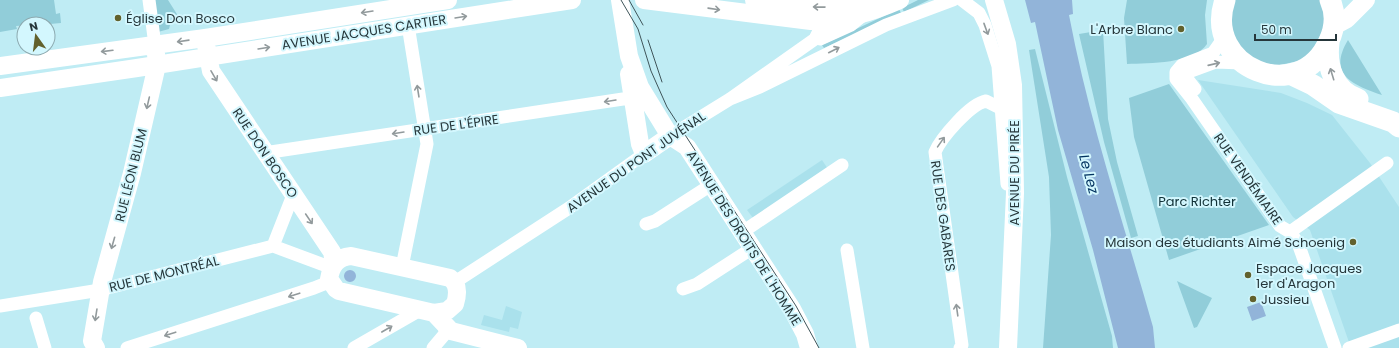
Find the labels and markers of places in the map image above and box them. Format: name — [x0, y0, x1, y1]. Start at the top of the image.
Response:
place label: Église Don Bosco — [126, 9, 235, 28]
marker: Église Don Bosco — [113, 13, 123, 23]
place label: L'Arbre Blanc — [1090, 20, 1173, 39]
marker: L'Arbre Blanc — [1176, 24, 1186, 34]
place label: Maison des étudiants Aimé Schoenig — [1105, 233, 1345, 252]
marker: Maison des étudiants Aimé Schoenig — [1348, 237, 1358, 247]
place label: Espace Jacques 1er d'Aragon — [1256, 259, 1362, 293]
marker: Espace Jacques 1er d'Aragon — [1243, 270, 1253, 280]
place label: Jussieu — [1261, 290, 1309, 309]
marker: Jussieu — [1248, 294, 1258, 304]

